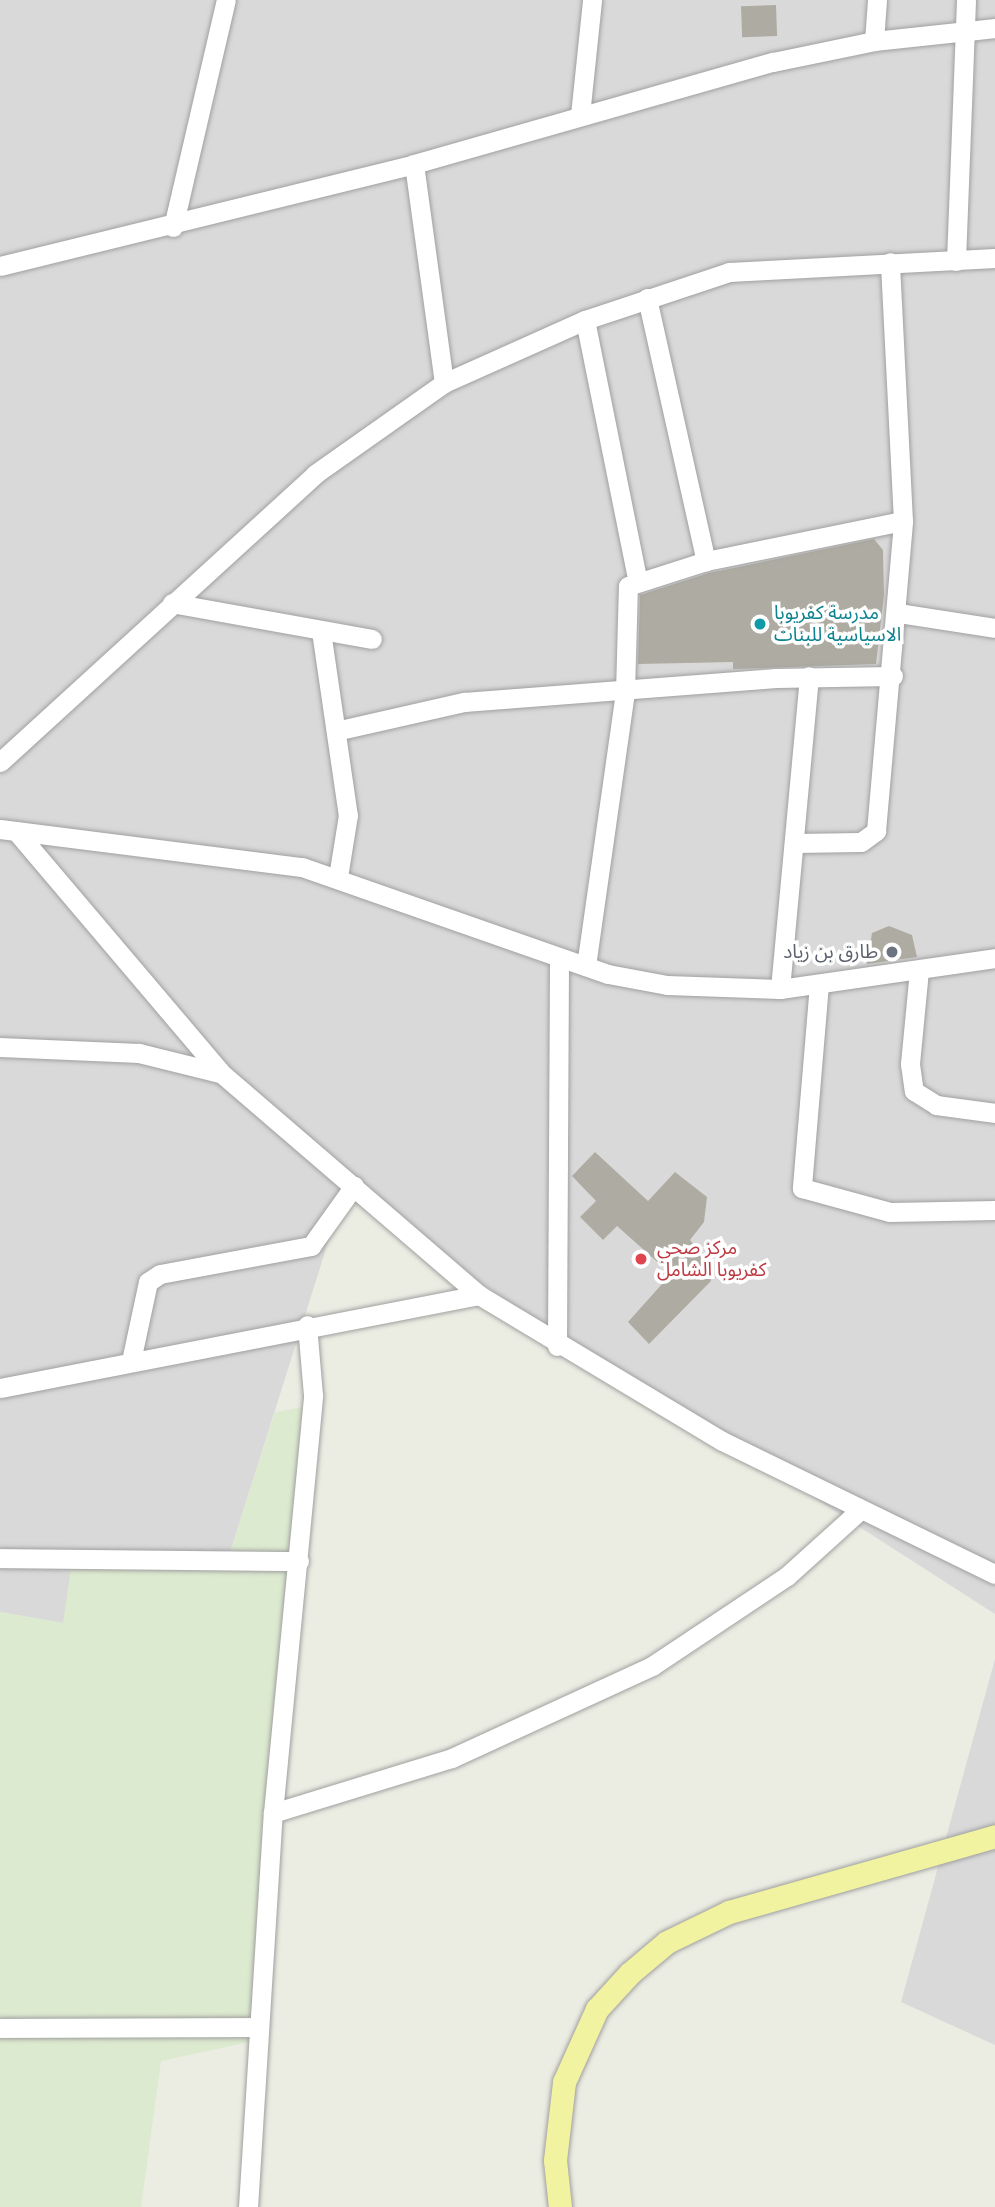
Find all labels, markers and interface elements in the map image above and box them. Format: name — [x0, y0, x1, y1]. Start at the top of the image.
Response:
place label: مدرسة كفريوبا الاسياسية للبنات — [774, 602, 901, 646]
marker: مدرسة كفريوبا الاسياسية للبنات — [752, 616, 768, 632]
place label: طارق بن زياد — [783, 941, 878, 963]
marker: طارق بن زياد — [884, 944, 900, 960]
place label: مركز صحي كفريوبا الشامل — [657, 1237, 766, 1281]
marker: مركز صحي كفريوبا الشامل — [631, 1249, 651, 1269]

